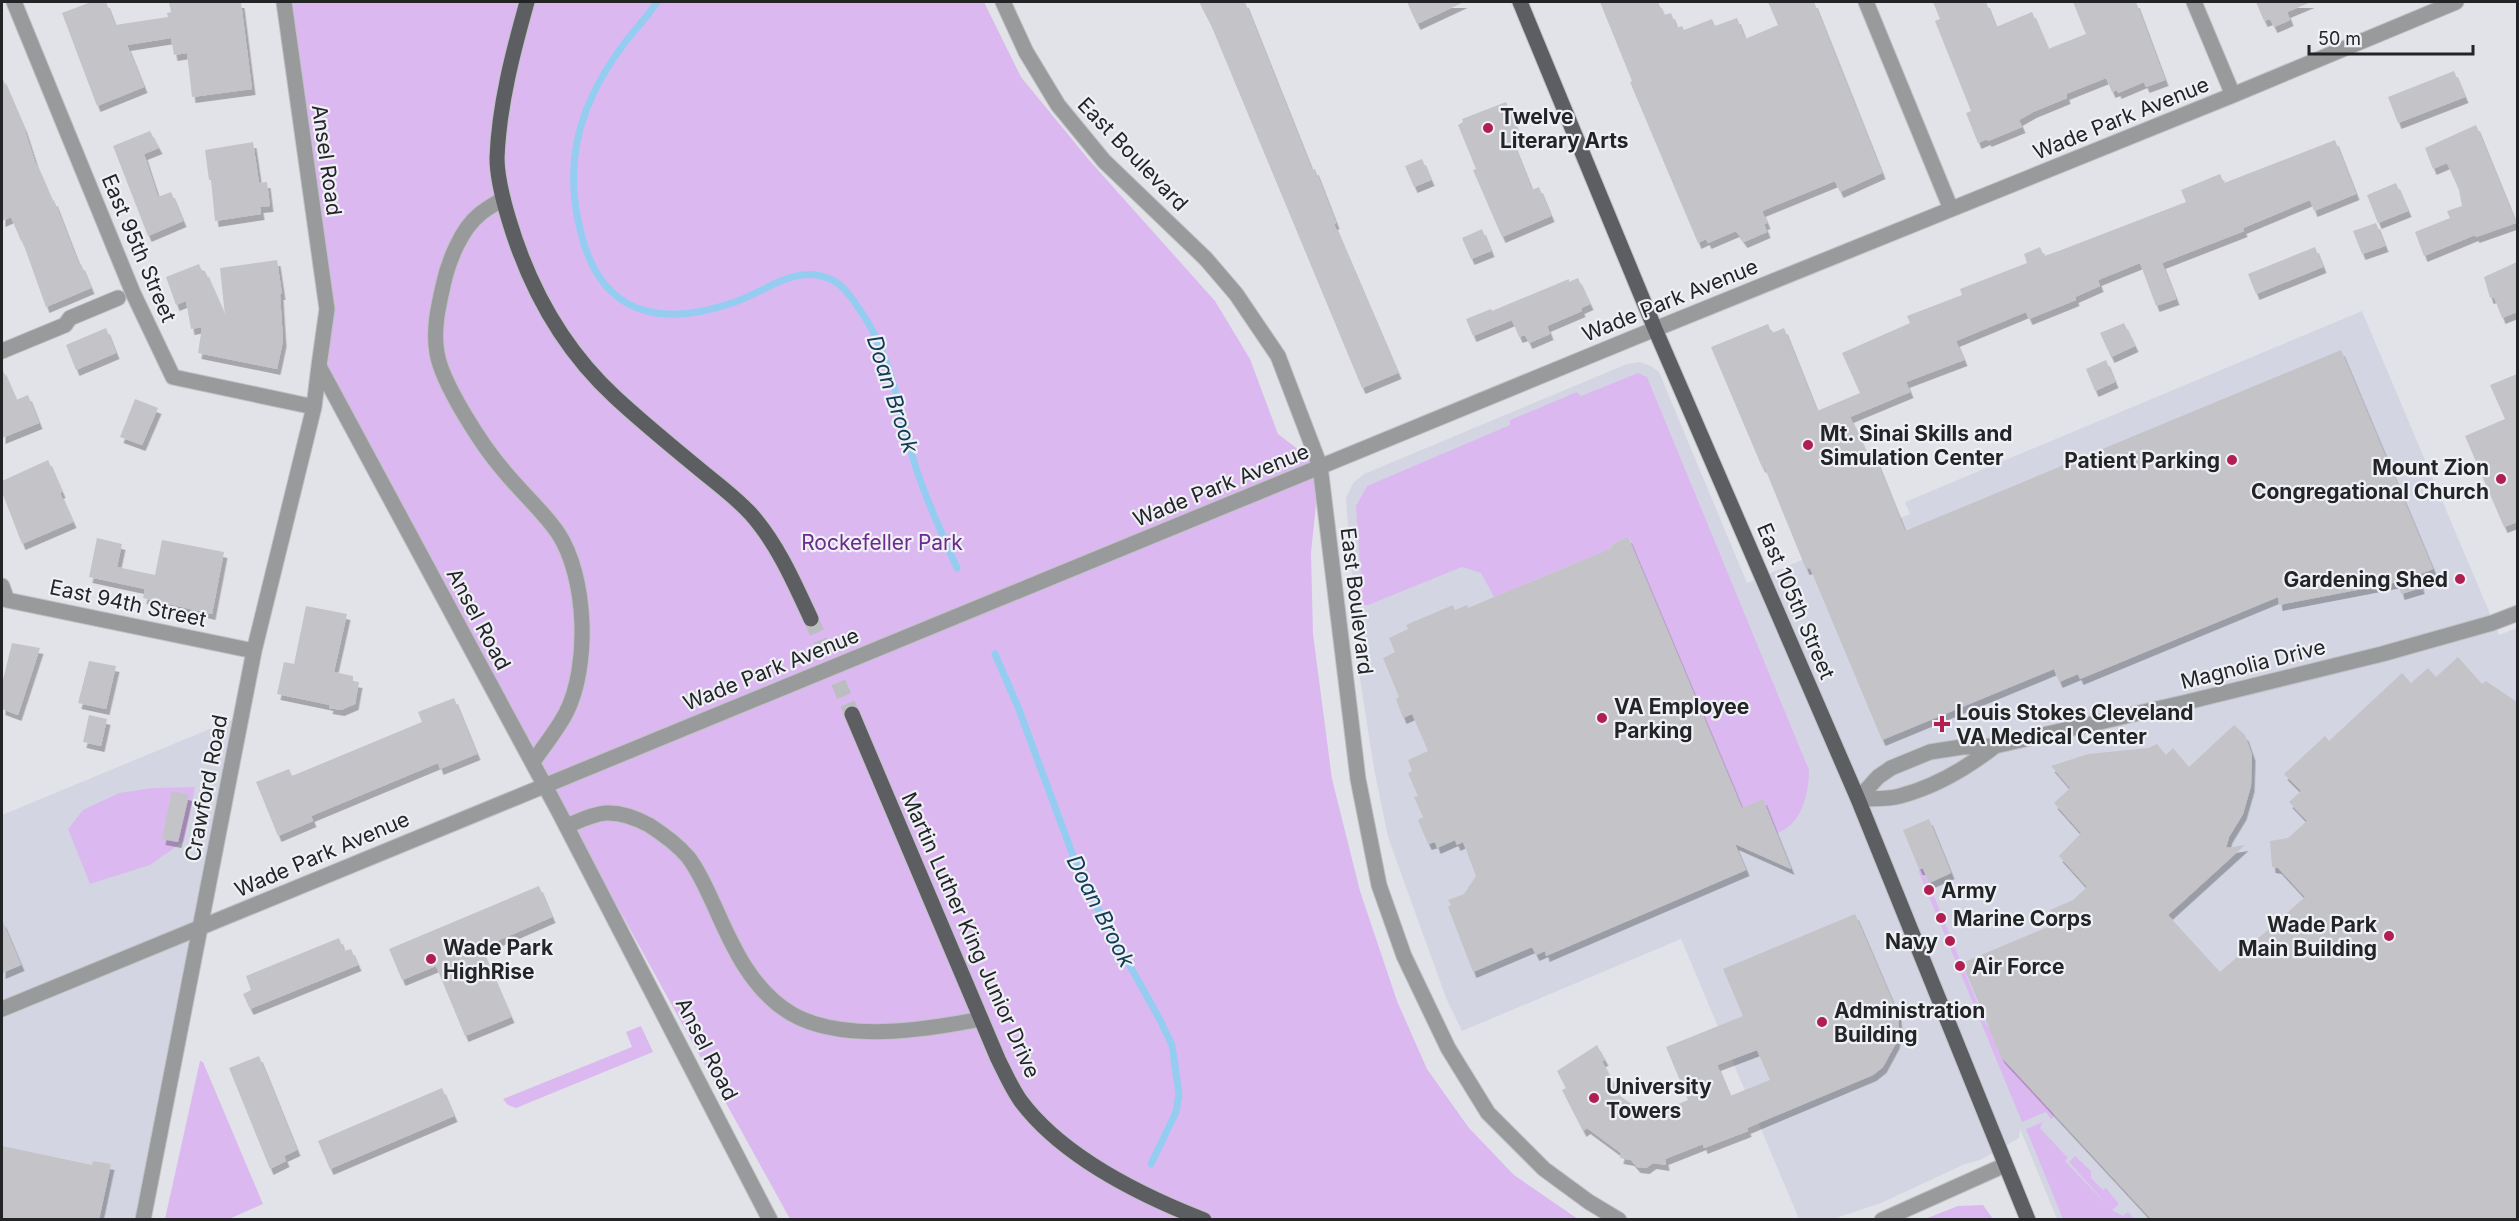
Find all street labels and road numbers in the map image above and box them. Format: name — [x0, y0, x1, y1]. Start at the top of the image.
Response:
street label: Wade Park Avenue — [2030, 71, 2212, 165]
street label: East Boulevard — [1073, 92, 1193, 216]
street label: Ansel Road — [307, 103, 347, 217]
street label: East 95th Street — [97, 170, 182, 326]
street label: Wade Park Avenue — [1579, 253, 1761, 347]
street label: Wade Park Avenue — [1130, 438, 1312, 532]
street label: East 105th Street — [1752, 519, 1840, 683]
street label: East Boulevard — [1336, 526, 1378, 676]
street label: Ansel Road — [442, 564, 516, 674]
street label: East 94th Street — [47, 574, 209, 632]
street label: Wade Park Avenue — [680, 622, 862, 716]
street label: Magnolia Drive — [2178, 634, 2328, 694]
street label: Crawford Road — [180, 713, 232, 863]
street label: Martin Luther King Junior Drive — [897, 788, 1045, 1082]
street label: Wade Park Avenue — [231, 806, 413, 902]
street label: Ansel Road — [670, 993, 744, 1105]

